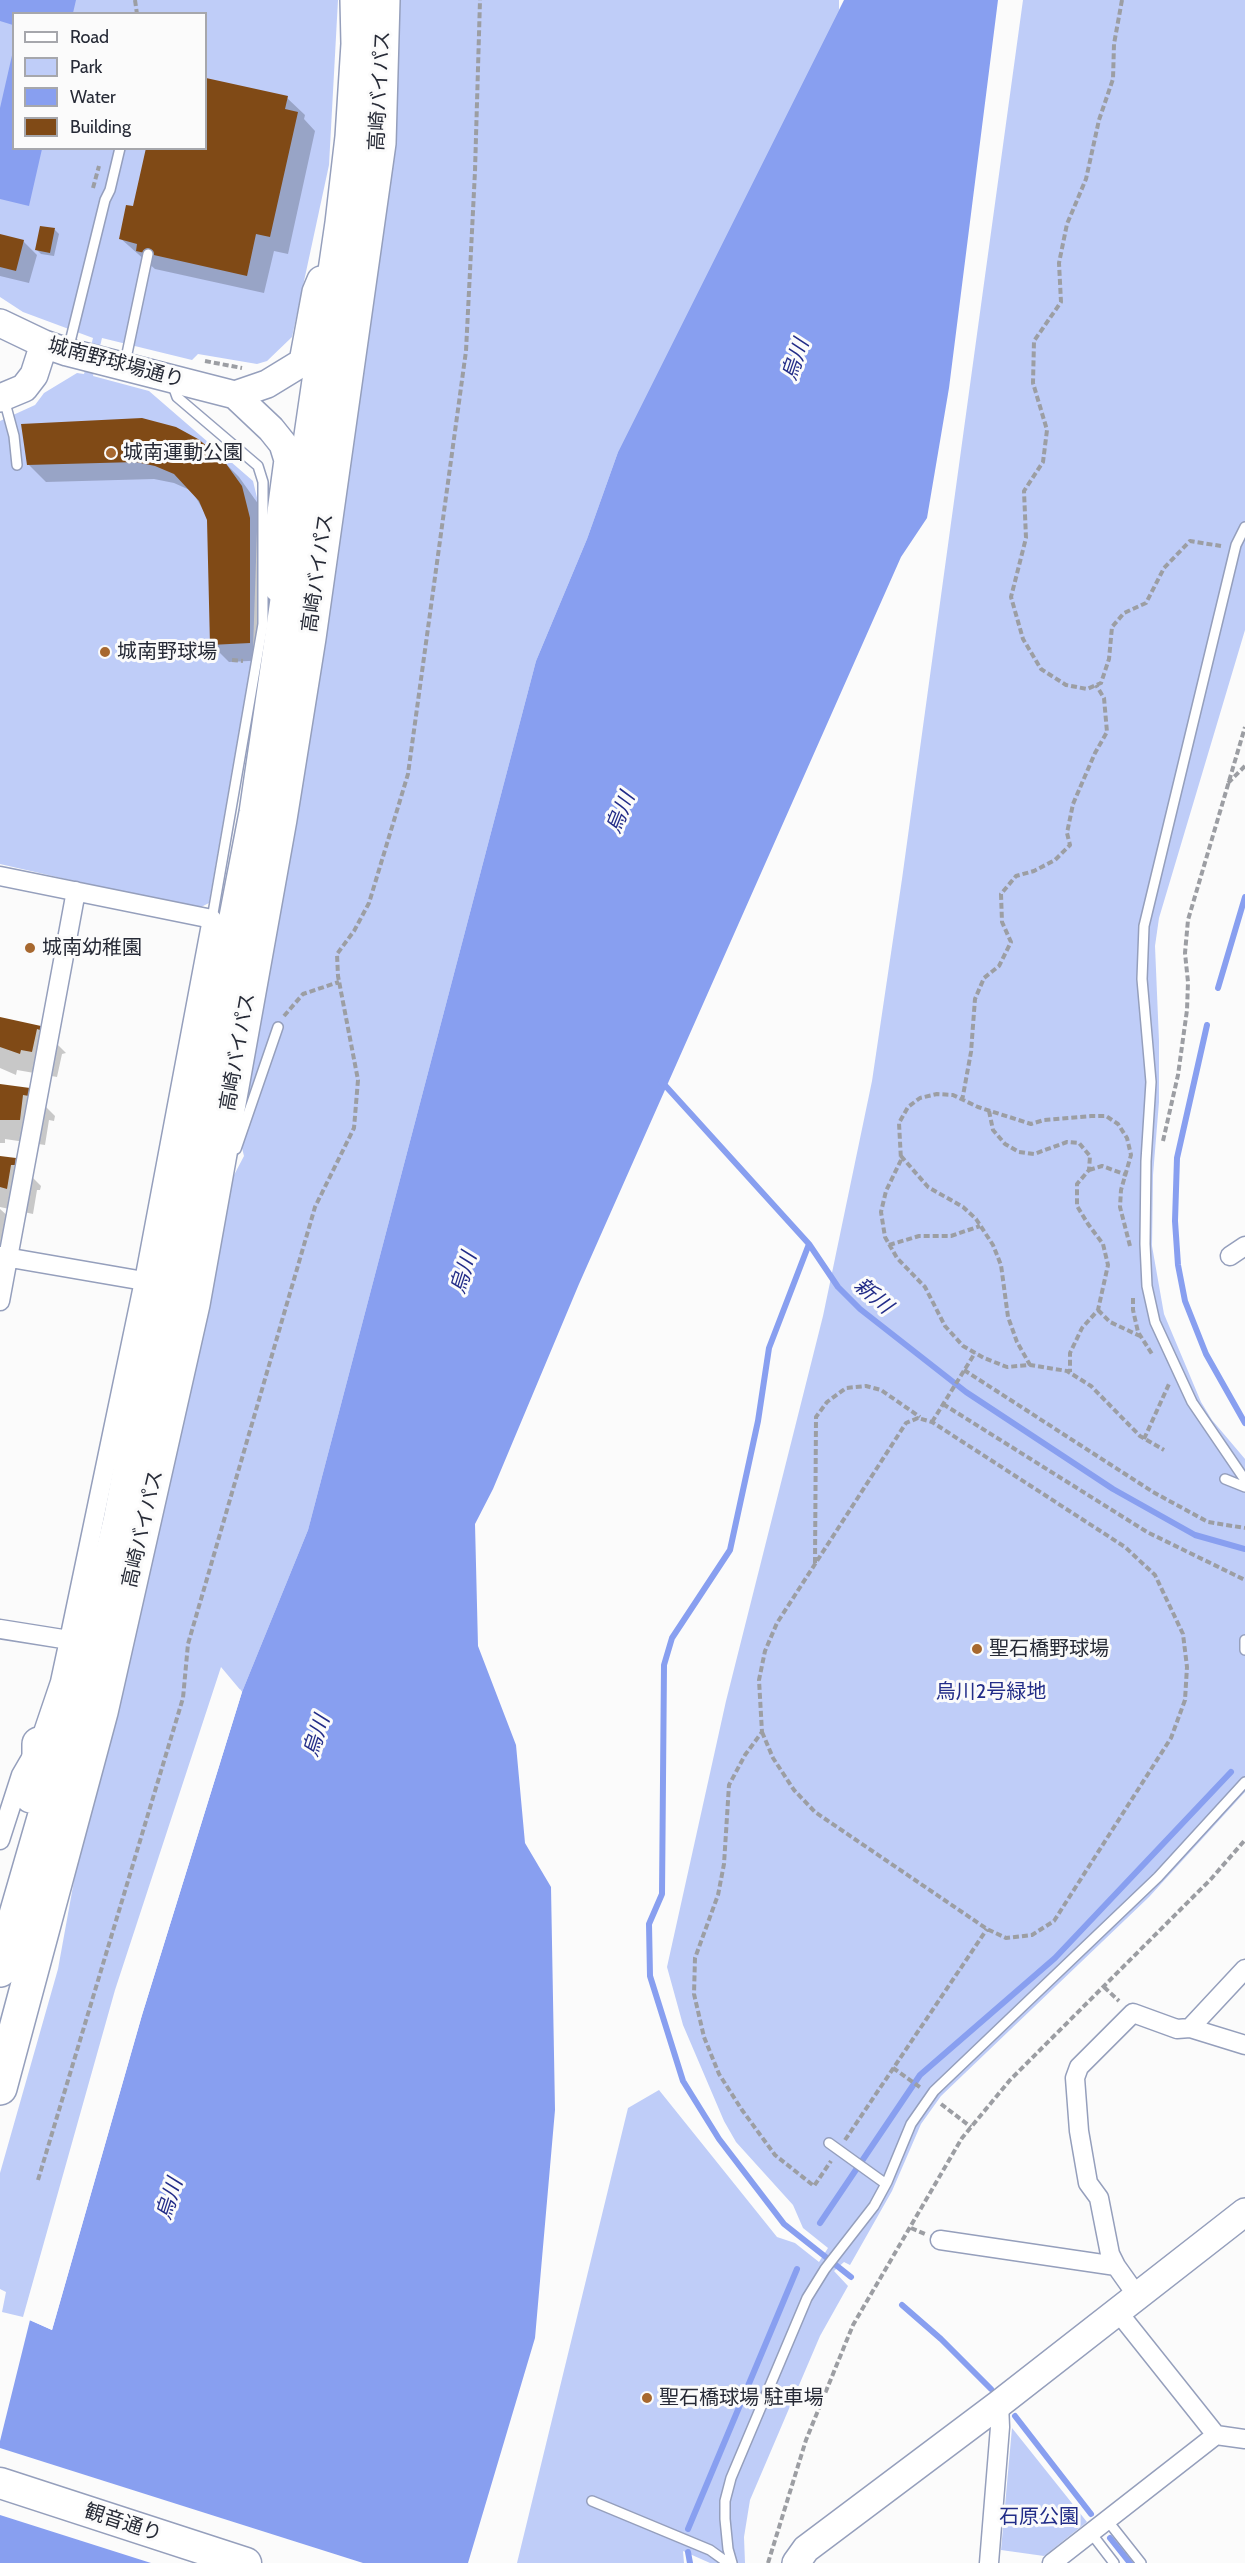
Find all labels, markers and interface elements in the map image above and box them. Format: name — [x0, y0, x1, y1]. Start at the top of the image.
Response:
legend — [12, 12, 207, 150]
text: Road — [70, 26, 109, 48]
street label: 高崎バイパス — [365, 30, 395, 152]
text: Park — [70, 56, 102, 78]
text: Water — [70, 86, 116, 108]
text: Building — [70, 116, 131, 138]
street label: 城南野球場通り — [45, 333, 187, 393]
water label: 烏川 — [777, 336, 815, 384]
place label: 城南運動公園 — [123, 441, 243, 465]
marker: 城南運動公園 — [104, 446, 118, 460]
street label: 高崎バイパス — [298, 512, 338, 634]
place label: 城南野球場 — [117, 640, 217, 664]
marker: 城南野球場 — [98, 645, 112, 659]
water label: 烏川 — [601, 789, 641, 837]
place label: 城南幼稚園 — [42, 936, 142, 960]
marker: 城南幼稚園 — [23, 941, 37, 955]
street label: 高崎バイパス — [216, 991, 260, 1113]
water label: 烏川 — [446, 1249, 482, 1297]
water label: 新川 — [849, 1273, 897, 1319]
street label: 高崎バイパス — [118, 1468, 168, 1590]
place label: 聖石橋野球場 — [989, 1637, 1109, 1661]
marker: 聖石橋野球場 — [970, 1642, 984, 1656]
park label: 烏川2号緑地 — [936, 1680, 1046, 1704]
water label: 烏川 — [299, 1712, 335, 1760]
water label: 烏川 — [152, 2175, 188, 2223]
place label: 聖石橋球場 駐車場 — [659, 2386, 823, 2410]
marker: 聖石橋球場 駐車場 — [640, 2391, 654, 2405]
street label: 観音通り — [81, 2499, 165, 2547]
park label: 石原公園 — [999, 2505, 1079, 2529]

